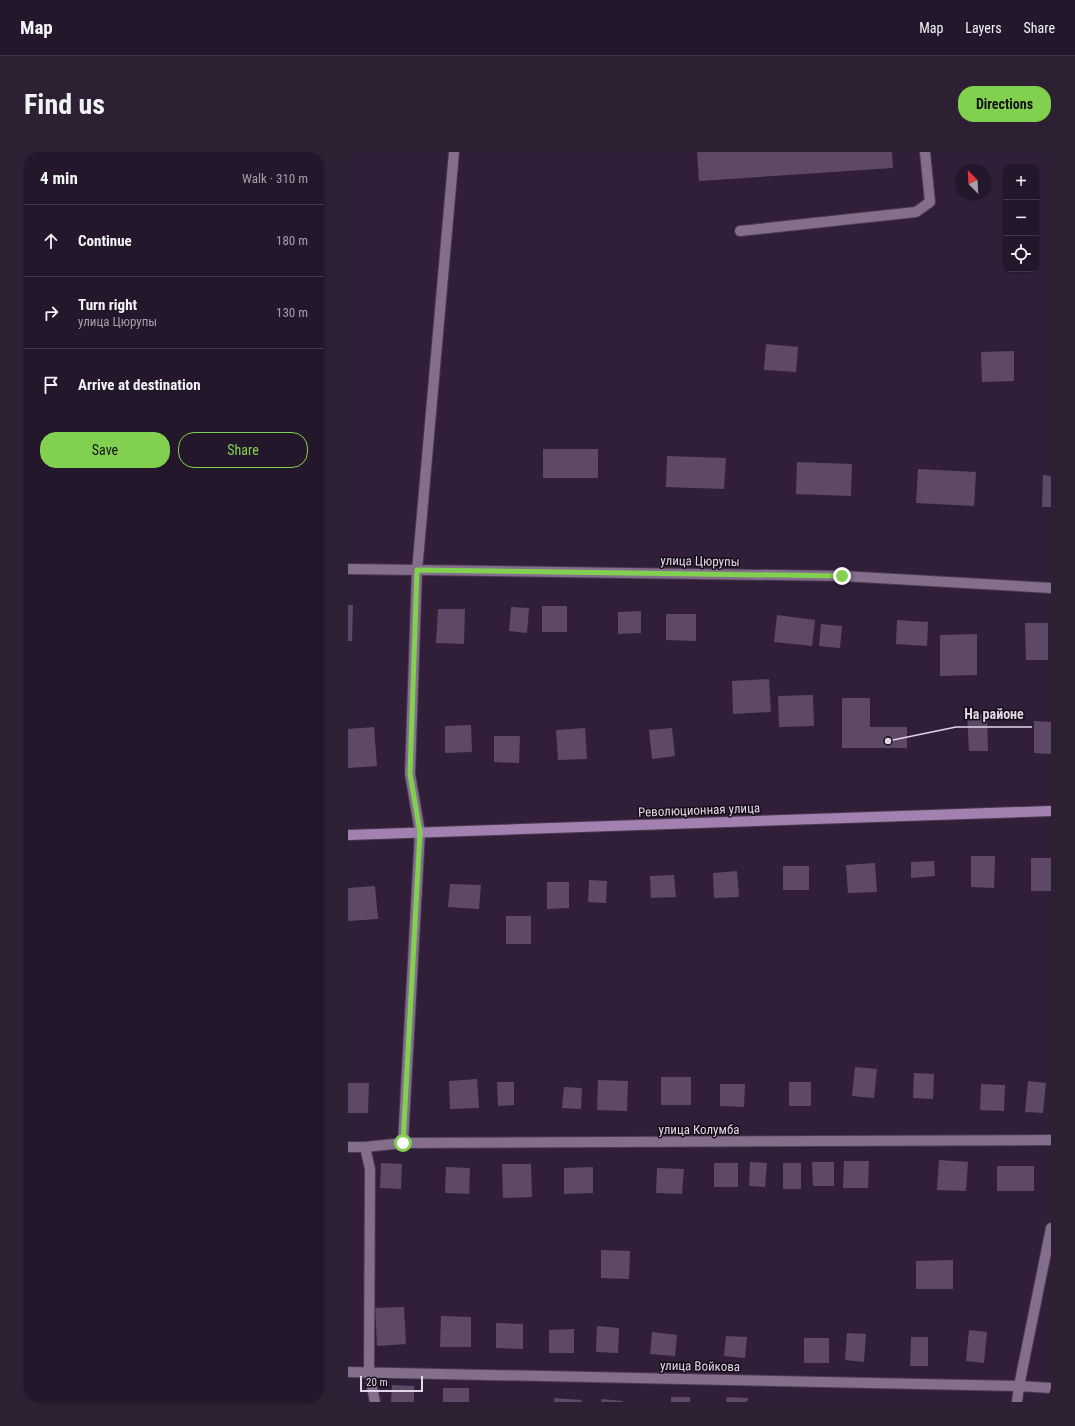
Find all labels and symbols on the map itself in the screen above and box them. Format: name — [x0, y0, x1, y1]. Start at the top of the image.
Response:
north arrow — [955, 164, 991, 200]
street label: улица Цюрупы — [660, 553, 740, 569]
route end — [833, 567, 851, 585]
callout: На районе — [956, 701, 1032, 727]
text: На районе — [964, 706, 1024, 722]
street label: Революционная улица — [638, 800, 760, 820]
street label: улица Колумба — [659, 1122, 739, 1137]
route start — [394, 1134, 412, 1152]
street label: улица Войкова — [660, 1358, 740, 1374]
scale bar — [360, 1374, 423, 1393]

